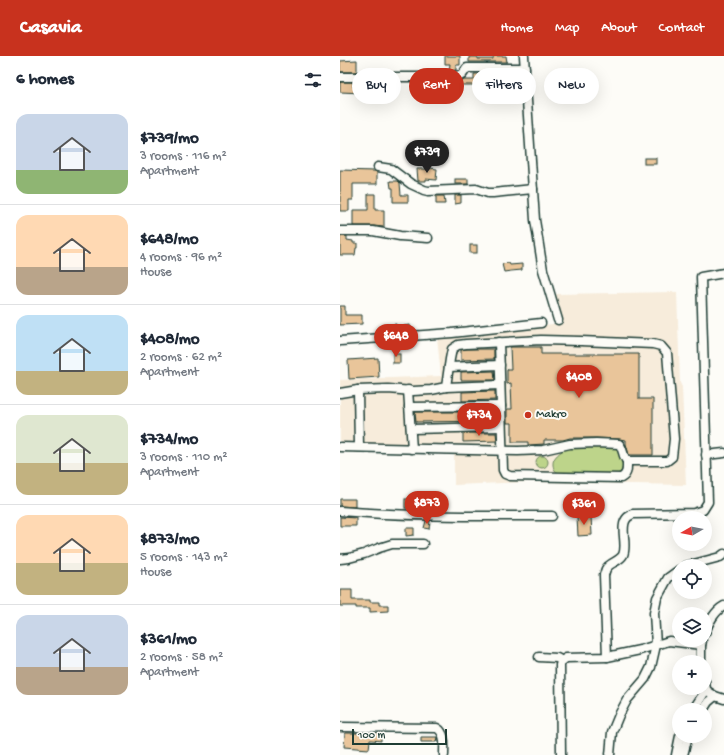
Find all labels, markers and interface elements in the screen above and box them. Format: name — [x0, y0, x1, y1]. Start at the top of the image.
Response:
text: Casavia — [20, 17, 81, 40]
text: Home — [501, 20, 533, 37]
text: Map — [555, 20, 579, 37]
text: About — [601, 20, 637, 37]
text: Contact — [659, 20, 704, 37]
chip: Buy — [352, 68, 401, 104]
chip: Rent — [409, 68, 464, 104]
chip: Filters — [472, 68, 536, 104]
chip: New — [544, 68, 599, 104]
icon: filters — [302, 69, 324, 91]
text: 6 homes — [16, 70, 74, 90]
text: $739/mo — [140, 129, 199, 149]
icon: home — [48, 130, 96, 178]
pin: $739 — [403, 140, 451, 174]
text: $739 — [414, 145, 440, 160]
text: 3 rooms · 116 m² — [140, 149, 227, 164]
text: Apartment — [140, 164, 199, 179]
text: $648/mo — [140, 230, 199, 250]
icon: home — [48, 231, 96, 279]
text: 4 rooms · 96 m² — [140, 250, 222, 265]
text: House — [140, 265, 172, 280]
pin: $648 — [372, 324, 420, 358]
text: $648 — [383, 329, 409, 344]
text: $408/mo — [140, 330, 200, 350]
icon: home — [48, 331, 96, 379]
text: 2 rooms · 62 m² — [140, 350, 222, 365]
text: Apartment — [140, 365, 199, 380]
pin: $408 — [555, 365, 603, 399]
text: $408 — [566, 370, 592, 385]
pin: $734 — [455, 403, 503, 437]
text: $734 — [466, 408, 492, 423]
place label: Makro — [536, 408, 567, 422]
marker: Makro — [523, 410, 533, 420]
text: $734/mo — [140, 430, 198, 450]
icon: home — [48, 431, 96, 479]
text: 3 rooms · 110 m² — [140, 450, 228, 465]
text: Apartment — [140, 465, 199, 480]
pin: $873 — [403, 491, 451, 525]
pin: $361 — [560, 492, 608, 526]
text: $873 — [414, 496, 440, 511]
text: $361 — [572, 497, 596, 512]
north arrow — [672, 511, 712, 551]
map controls — [672, 511, 712, 743]
text: $873/mo — [140, 530, 200, 550]
icon: home — [48, 531, 96, 579]
text: 5 rooms · 143 m² — [140, 550, 228, 565]
button: locate — [672, 559, 712, 599]
text: House — [140, 565, 172, 580]
button: layers — [672, 607, 712, 647]
text: $361/mo — [140, 630, 197, 650]
icon: home — [48, 631, 96, 679]
text: 2 rooms · 58 m² — [140, 650, 223, 665]
button: + — [672, 655, 712, 695]
text: Apartment — [140, 665, 199, 680]
button: − — [672, 703, 712, 743]
scale bar — [352, 727, 447, 746]
text: 100 m — [358, 730, 385, 742]

